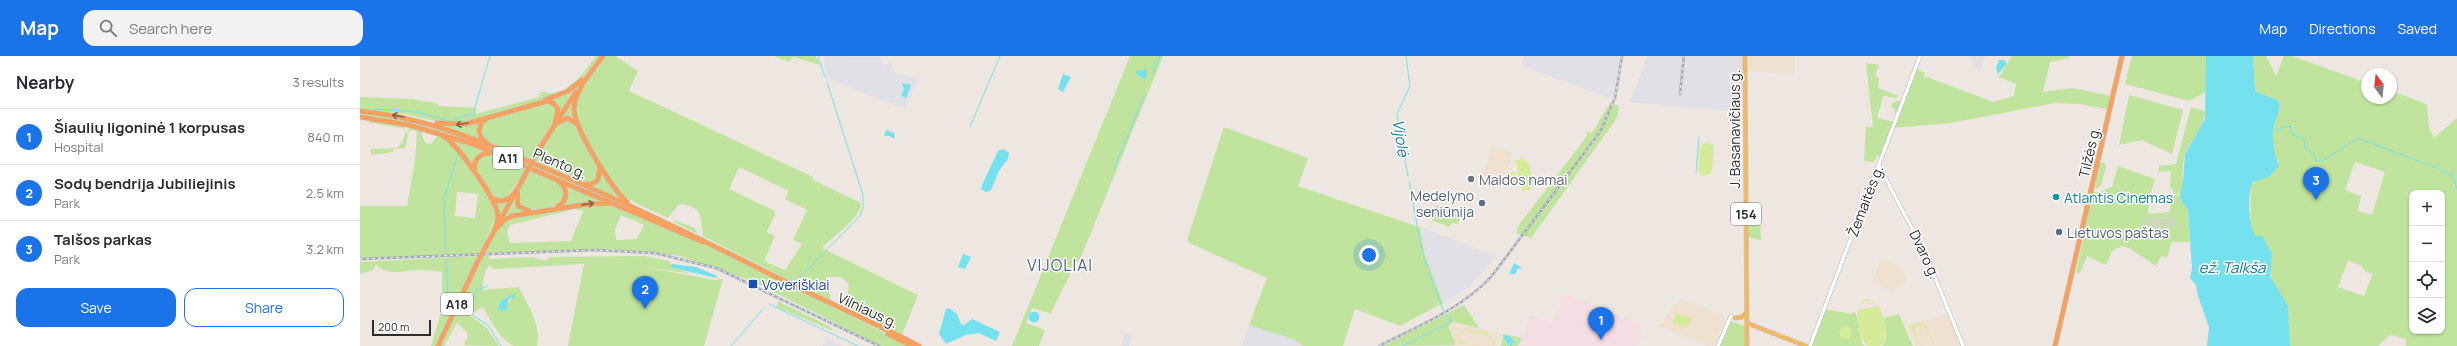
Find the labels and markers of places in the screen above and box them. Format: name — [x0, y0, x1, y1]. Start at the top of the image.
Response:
pin: 3 — [2303, 167, 2329, 200]
place label: Maldos namai — [1479, 170, 1567, 189]
marker: Maldos namai — [1466, 174, 1476, 184]
place label: Medelyno seniūnija — [1410, 186, 1474, 221]
place label: Atlantis Cinemas — [2064, 188, 2173, 207]
marker: Atlantis Cinemas — [2051, 192, 2061, 202]
marker: Medelyno seniūnija — [1477, 198, 1487, 208]
place label: Lietuvos paštas — [2067, 223, 2169, 242]
marker: Lietuvos paštas — [2054, 227, 2064, 237]
place label: Voveriškiai — [762, 275, 830, 294]
pin: 2 — [632, 276, 658, 309]
marker: Voveriškiai — [747, 278, 759, 290]
pin: 1 — [1588, 307, 1614, 340]

